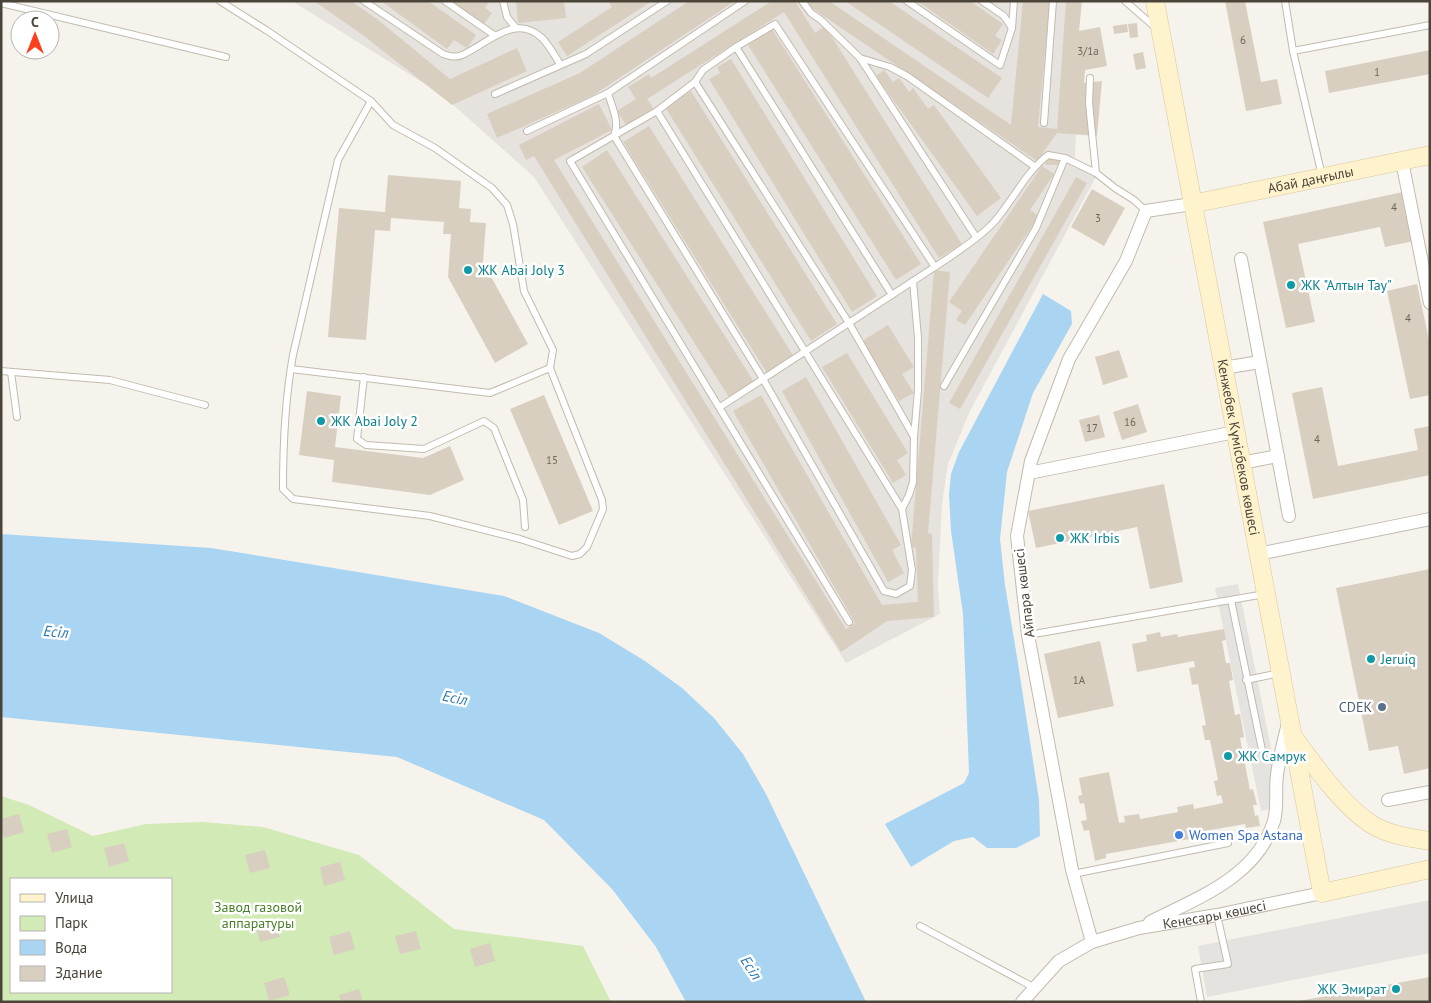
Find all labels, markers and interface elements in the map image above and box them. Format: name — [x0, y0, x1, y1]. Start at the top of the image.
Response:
north arrow — [10, 10, 60, 60]
text: С — [31, 13, 39, 31]
house number: 6 — [1240, 33, 1246, 47]
house number: 3/1а — [1077, 44, 1099, 58]
house number: 1 — [1374, 65, 1380, 79]
street label: Абай даңғылы — [1266, 162, 1355, 197]
house number: 4 — [1391, 200, 1397, 214]
house number: 3 — [1095, 211, 1101, 225]
place label: ЖК Abai Joly 3 — [477, 261, 565, 279]
marker: ЖК Abai Joly 3 — [462, 264, 474, 276]
place label: ЖК "Алтын Тау" — [1300, 276, 1392, 294]
marker: ЖК "Алтын Тау" — [1285, 279, 1297, 291]
house number: 4 — [1405, 311, 1411, 325]
street label: Кенжебек Күмісбеков көшесі — [1213, 358, 1264, 537]
place label: ЖК Abai Joly 2 — [330, 412, 418, 430]
marker: ЖК Abai Joly 2 — [315, 415, 327, 427]
house number: 16 — [1124, 415, 1136, 429]
house number: 17 — [1086, 421, 1098, 435]
house number: 4 — [1314, 432, 1320, 446]
house number: 15 — [546, 453, 558, 467]
place label: ЖК Irbis — [1069, 529, 1120, 547]
marker: ЖК Irbis — [1054, 532, 1066, 544]
street label: Айпара көшесі — [1010, 547, 1038, 639]
water label: Есіл — [43, 621, 70, 642]
place label: Jeruiq — [1380, 650, 1416, 668]
marker: Jeruiq — [1365, 653, 1377, 665]
house number: 1А — [1073, 673, 1086, 687]
water label: Есіл — [441, 686, 470, 709]
place label: CDEK — [1339, 698, 1372, 716]
marker: CDEK — [1376, 701, 1388, 713]
place label: ЖК Самрук — [1237, 747, 1306, 765]
marker: ЖК Самрук — [1222, 750, 1234, 762]
place label: Women Spa Astana — [1189, 826, 1303, 844]
marker: Women Spa Astana — [1173, 829, 1185, 841]
legend — [10, 878, 172, 993]
text: Улица — [55, 888, 93, 907]
street label: Кенесары көшесі — [1162, 896, 1268, 933]
park label: Завод газовой аппаратуры — [214, 898, 302, 932]
text: Парк — [55, 913, 88, 932]
text: Вода — [55, 938, 87, 957]
water label: Есіл — [737, 952, 767, 984]
text: Здание — [55, 963, 103, 982]
place label: ЖК Эмират — [1317, 980, 1386, 998]
marker: ЖК Эмират — [1390, 983, 1402, 995]

